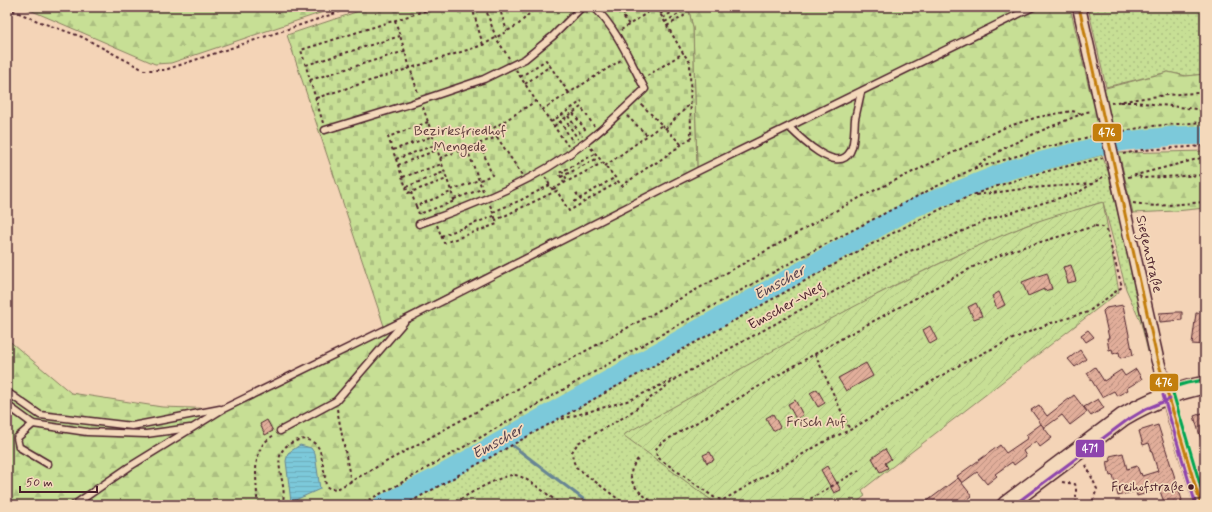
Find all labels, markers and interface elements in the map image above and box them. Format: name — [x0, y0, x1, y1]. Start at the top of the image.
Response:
park label: Bezirksfriedhof Mengede — [414, 122, 506, 157]
line badge: 476 — [1092, 123, 1122, 142]
text: 476 — [1098, 126, 1116, 140]
street label: Siegenstraße — [1129, 214, 1167, 295]
water label: Emscher — [751, 260, 811, 305]
street label: Emscher-Weg — [745, 278, 828, 336]
line badge: 476 — [1149, 373, 1179, 392]
text: 476 — [1155, 376, 1173, 390]
park label: Frisch Auf — [786, 413, 846, 431]
water label: Emscher — [469, 419, 529, 464]
line badge: 471 — [1075, 439, 1105, 458]
text: 471 — [1082, 442, 1098, 456]
scale bar — [20, 468, 97, 494]
text: 50 m — [26, 475, 53, 491]
place label: Freihofstraße — [1111, 479, 1184, 496]
marker: Freihofstraße — [1186, 482, 1196, 492]

